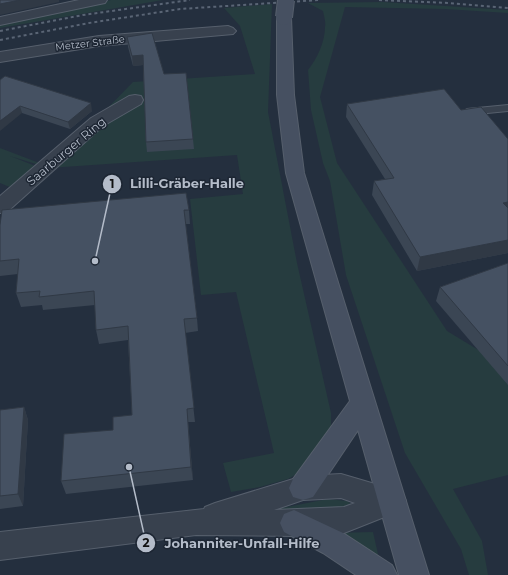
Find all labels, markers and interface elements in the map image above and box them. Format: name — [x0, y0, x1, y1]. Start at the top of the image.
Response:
street label: Metzer Straße — [55, 32, 125, 54]
street label: Saarburger Ring — [23, 114, 109, 188]
callout: Lilli-Gräber-Halle — [102, 171, 252, 196]
text: Lilli-Gräber-Halle — [130, 175, 244, 191]
text: 1 — [110, 176, 114, 191]
callout: Johanniter-Unfall-Hilfe — [136, 531, 327, 556]
text: 2 — [142, 535, 150, 550]
text: Johanniter-Unfall-Hilfe — [163, 535, 320, 551]

